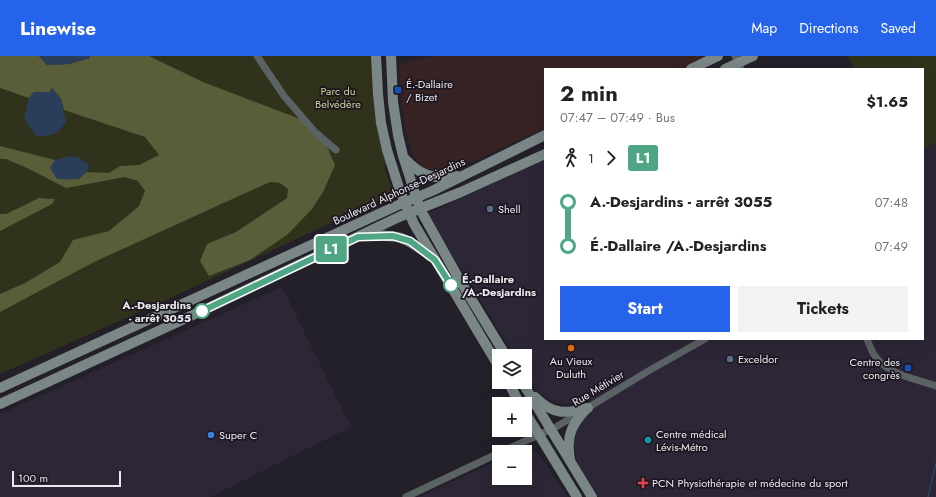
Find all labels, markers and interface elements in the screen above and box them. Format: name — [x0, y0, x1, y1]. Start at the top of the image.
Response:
text: Linewise — [20, 15, 96, 42]
text: Map — [751, 18, 777, 38]
text: Directions — [799, 18, 859, 38]
text: Saved — [881, 18, 916, 38]
place label: É.-Dallaire / Bizet — [406, 76, 453, 105]
text: 2 min — [560, 77, 618, 109]
park label: Parc du Belvédère — [315, 83, 361, 112]
marker: É.-Dallaire / Bizet — [393, 85, 403, 95]
text: $1.65 — [866, 91, 908, 113]
text: 07:47 – 07:49 · Bus — [560, 108, 675, 127]
icon: walk — [560, 147, 582, 169]
icon: forward — [600, 147, 622, 169]
text: L1 — [636, 148, 650, 168]
text: 1 — [588, 149, 594, 168]
street label: Boulevard Alphonse-Desjardins — [330, 153, 468, 229]
text: A.-Desjardins - arrêt 3055 — [590, 191, 772, 213]
text: 07:48 — [875, 193, 908, 212]
place label: Shell — [498, 201, 521, 217]
marker: Shell — [485, 204, 495, 214]
text: É.-Dallaire /A.-Desjardins — [590, 235, 767, 257]
line badge: L1 — [313, 236, 349, 262]
text: 07:49 — [874, 237, 908, 256]
text: L1 — [324, 239, 338, 259]
place label: É.-Dallaire /A.-Desjardins — [462, 271, 536, 300]
marker: É.-Dallaire /A.-Desjardins — [443, 277, 459, 293]
button: Start — [560, 286, 730, 332]
button: Tickets — [738, 286, 908, 332]
place label: A.-Desjardins - arrêt 3055 — [122, 297, 191, 326]
marker: A.-Desjardins - arrêt 3055 — [194, 303, 210, 319]
marker: Au Vieux Duluth — [566, 343, 576, 353]
map controls — [492, 349, 532, 485]
button: layers — [492, 349, 532, 389]
place label: Exceldor — [738, 351, 778, 367]
place label: Au Vieux Duluth — [550, 353, 593, 382]
marker: Exceldor — [725, 354, 735, 364]
place label: Centre des congrès — [849, 354, 901, 383]
marker: Centre des congrès — [903, 363, 913, 373]
street label: Rue Métivier — [569, 366, 627, 410]
button: + — [492, 397, 532, 437]
place label: Centre médical Lévis-Métro — [656, 426, 727, 455]
place label: Super C — [219, 427, 257, 443]
marker: Super C — [206, 430, 216, 440]
marker: Centre médical Lévis-Métro — [643, 435, 653, 445]
button: − — [492, 445, 532, 485]
scale bar — [12, 469, 121, 488]
text: 100 m — [18, 470, 48, 486]
place label: PCN Physiothérapie et médecine du sport — [652, 475, 848, 491]
marker: PCN Physiothérapie et médecine du sport — [637, 477, 649, 489]

